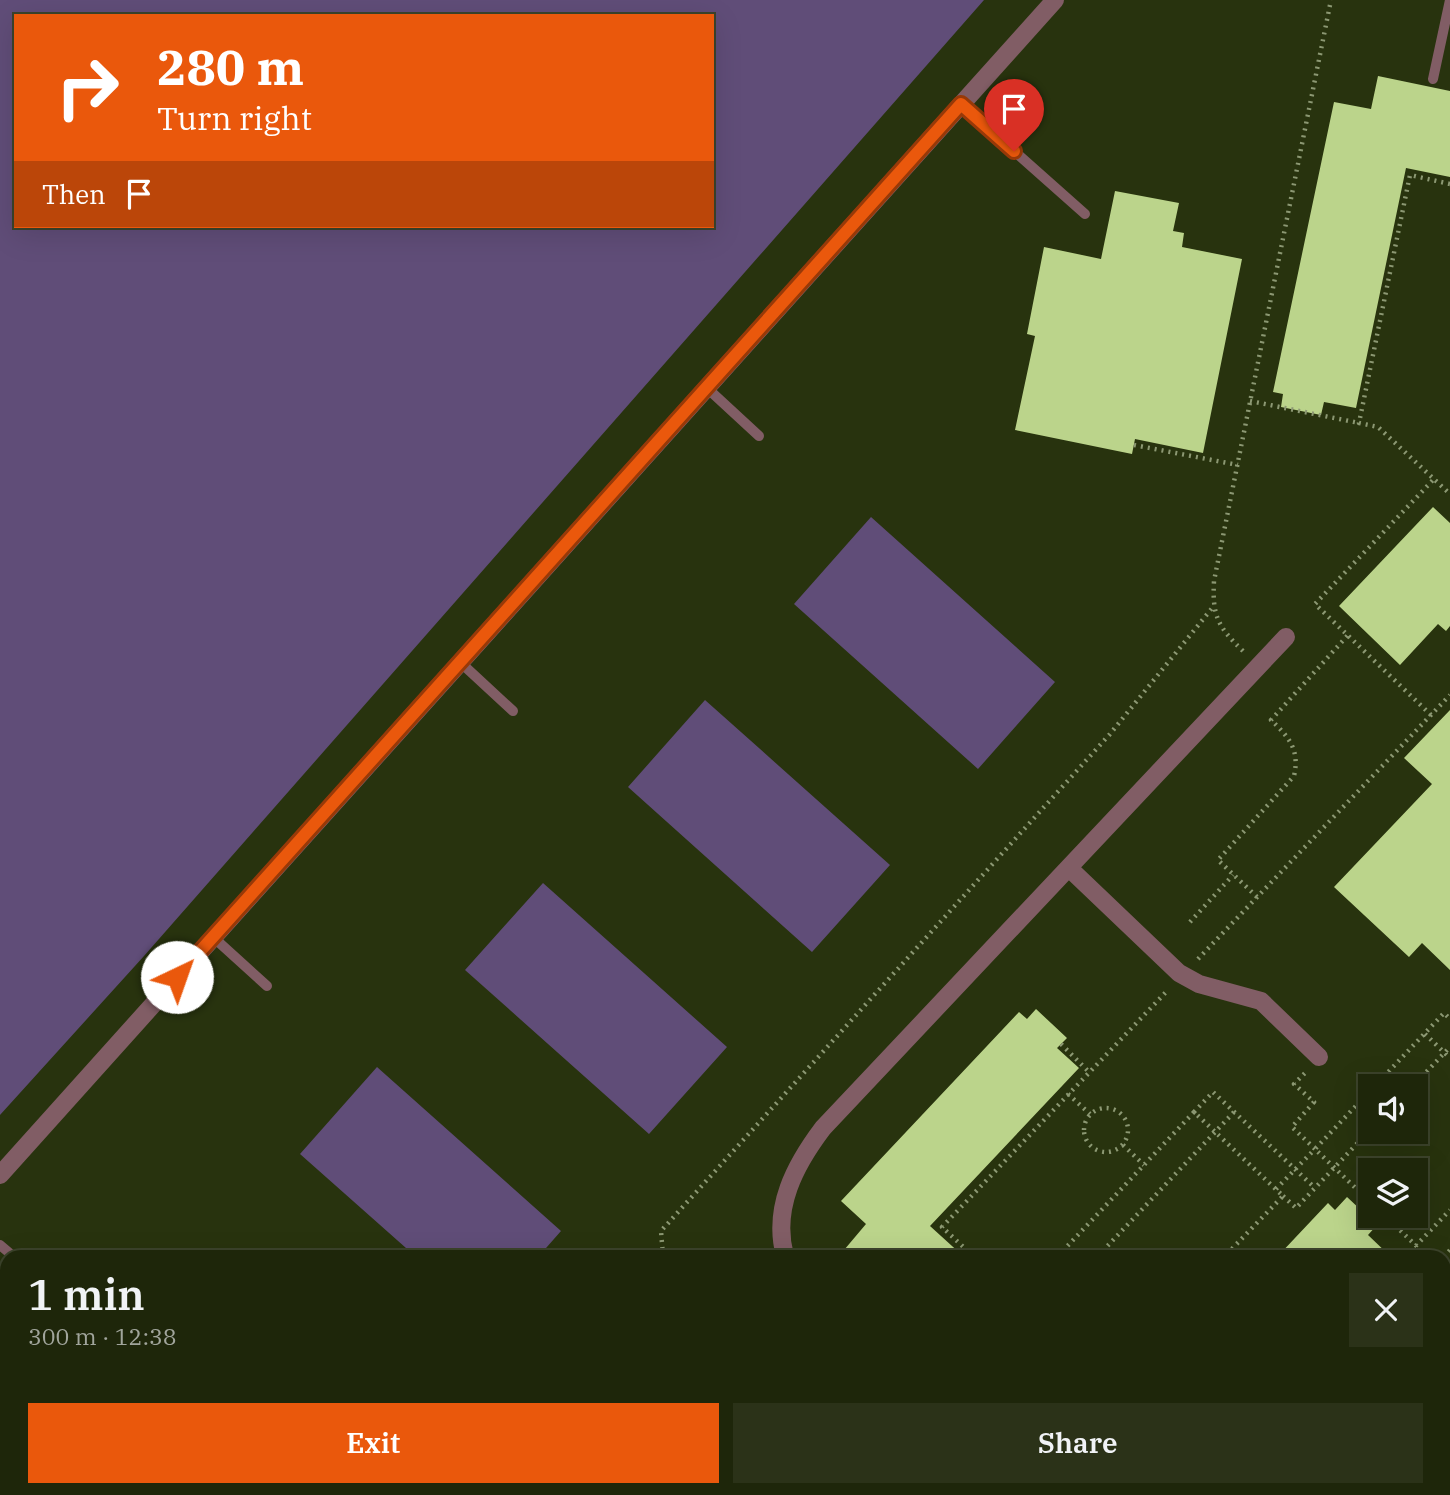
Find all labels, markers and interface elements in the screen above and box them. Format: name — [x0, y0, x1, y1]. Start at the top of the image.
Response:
text: 280 m — [157, 35, 304, 98]
icon: right — [42, 42, 133, 133]
pin — [984, 79, 1044, 151]
icon: arrive — [995, 90, 1033, 128]
text: Turn right — [157, 97, 312, 139]
icon: arrive — [120, 175, 158, 213]
text: Then — [42, 177, 106, 211]
position arrow — [140, 940, 214, 1014]
map controls — [1358, 1074, 1428, 1228]
button: sound — [1358, 1074, 1428, 1144]
button: layers — [1358, 1158, 1428, 1228]
text: 1 min — [28, 1267, 145, 1322]
button: close — [1349, 1273, 1423, 1347]
text: 300 m · 12:38 — [28, 1321, 177, 1351]
button: Exit — [28, 1403, 719, 1483]
button: Share — [733, 1403, 1423, 1483]

